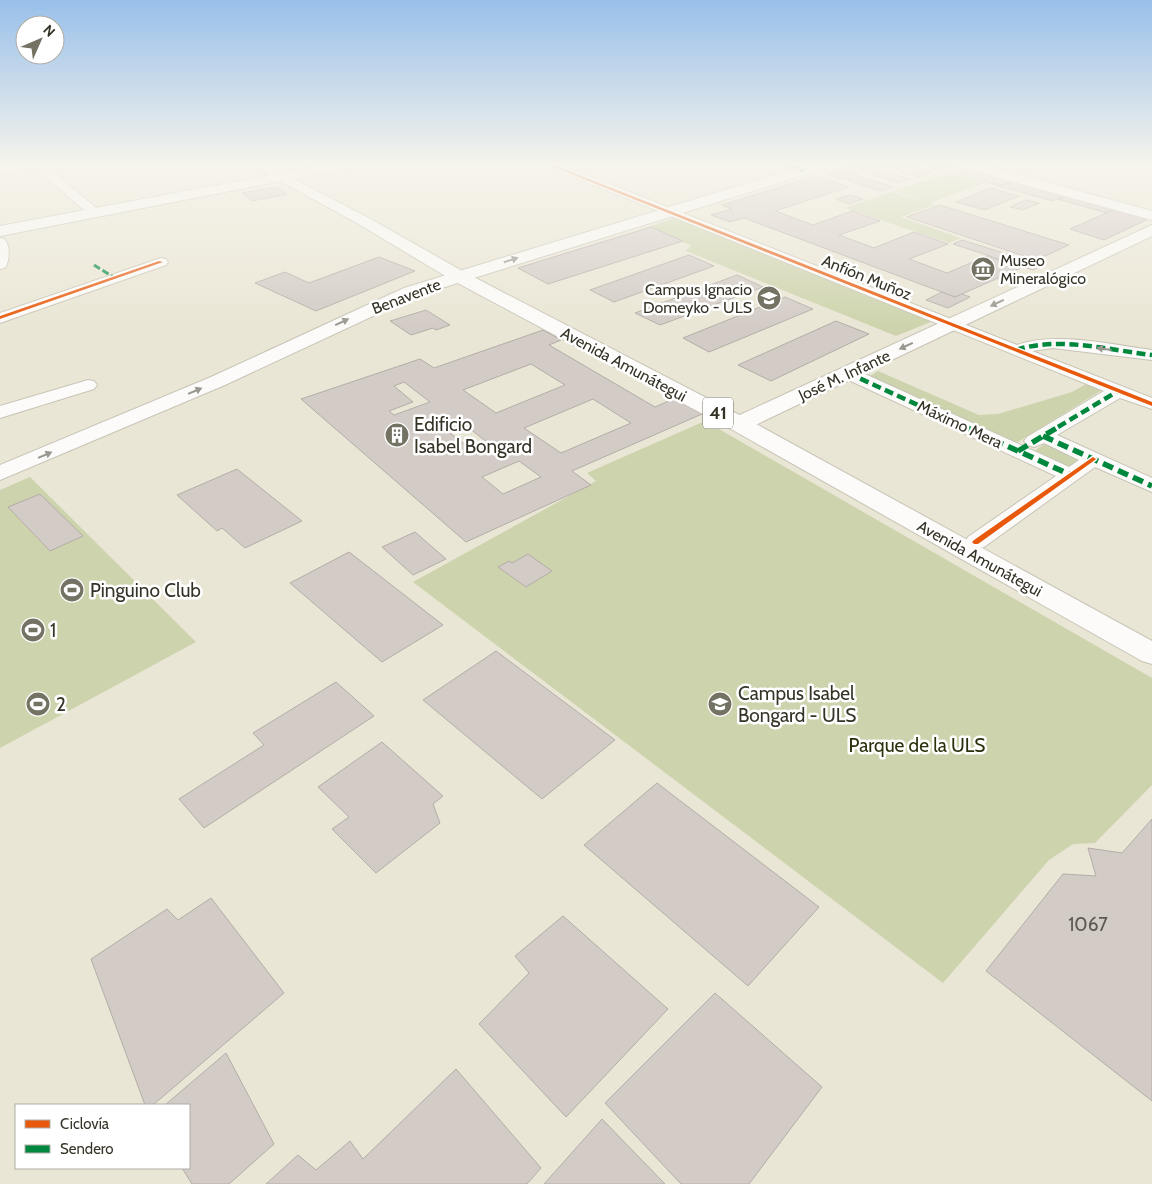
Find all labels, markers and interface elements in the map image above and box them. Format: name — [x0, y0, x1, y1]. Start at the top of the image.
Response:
north arrow — [15, 15, 65, 65]
text: N — [39, 21, 59, 41]
street label: Anfión Muñoz — [819, 251, 915, 304]
place label: Museo Mineralógico — [1000, 251, 1086, 288]
one-way arrow — [503, 256, 518, 264]
museum icon: Museo Mineralógico — [970, 256, 996, 282]
street label: Benavente — [369, 275, 443, 318]
place label: Campus Ignacio Domeyko - ULS — [643, 280, 752, 317]
school or university icon: Campus Ignacio Domeyko - ULS — [756, 285, 782, 311]
one-way arrow — [990, 299, 1004, 307]
one-way arrow — [335, 318, 349, 326]
street label: Avenida Amunátegui — [558, 323, 690, 406]
one-way arrow — [899, 342, 913, 350]
one-way arrow — [1095, 345, 1111, 353]
street label: José M. Infante — [794, 346, 893, 405]
one-way arrow — [188, 386, 202, 394]
street label: Máximo Mera — [914, 396, 1006, 453]
road number: 41 — [703, 398, 733, 428]
place label: Edificio Isabel Bongard — [414, 413, 532, 458]
building icon: Edificio Isabel Bongard — [384, 422, 410, 448]
one-way arrow — [38, 450, 52, 458]
street label: Avenida Amunátegui — [914, 516, 1045, 601]
sports icon: Pinguino Club — [59, 577, 85, 603]
place label: Pinguino Club — [90, 579, 201, 602]
sports icon: 1 — [20, 617, 46, 643]
place label: 1 — [50, 619, 56, 642]
place label: Campus Isabel Bongard - ULS — [738, 682, 856, 727]
sports icon: 2 — [25, 691, 51, 717]
school or university icon: Campus Isabel Bongard - ULS — [707, 691, 733, 717]
place label: 2 — [56, 693, 66, 716]
park label: Parque de la ULS — [849, 734, 985, 757]
house number: 1067 — [1068, 913, 1108, 936]
legend — [15, 1104, 190, 1169]
text: Ciclovía — [60, 1115, 110, 1133]
text: Sendero — [60, 1140, 114, 1158]

